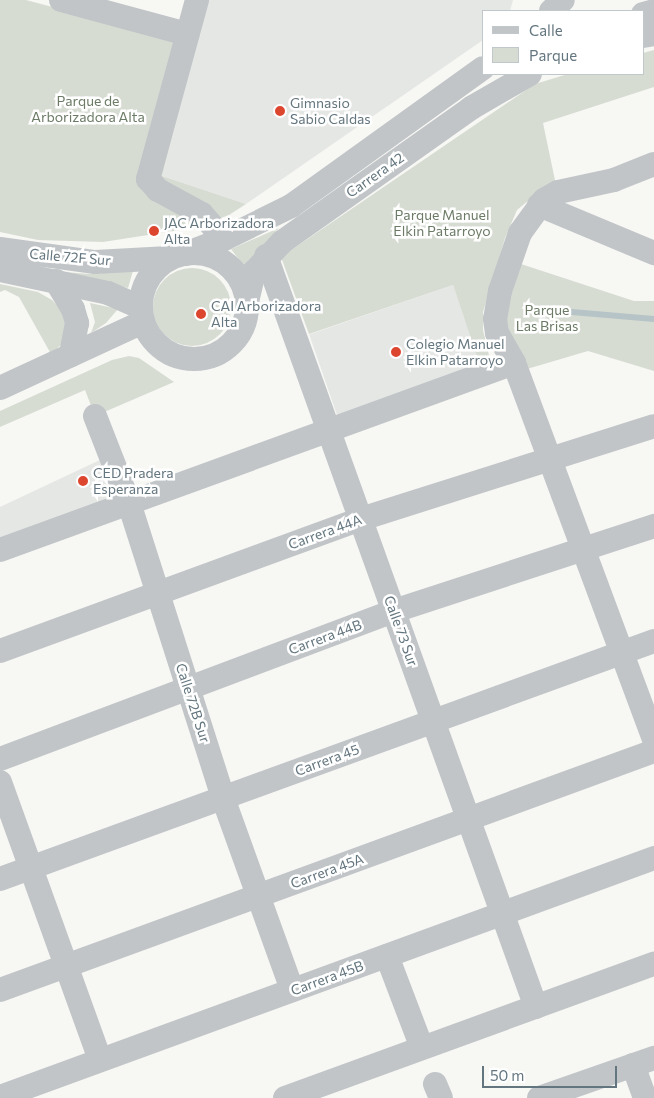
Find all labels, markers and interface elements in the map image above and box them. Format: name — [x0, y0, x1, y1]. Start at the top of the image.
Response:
legend — [482, 10, 644, 75]
text: Calle — [529, 21, 563, 39]
text: Parque — [529, 46, 577, 64]
park label: Parque de Arborizadora Alta — [31, 93, 145, 125]
place label: Gimnasio Sabio Caldas — [290, 95, 371, 128]
marker: Gimnasio Sabio Caldas — [274, 105, 286, 117]
street label: Carrera 42 — [343, 149, 407, 201]
park label: Parque Manuel Elkin Patarroyo — [393, 207, 491, 240]
place label: JAC Arborizadora Alta — [164, 215, 274, 248]
marker: JAC Arborizadora Alta — [148, 225, 160, 237]
street label: Calle 72F Sur — [29, 245, 111, 269]
place label: CAI Arborizadora Alta — [211, 298, 321, 331]
park label: Parque Las Brisas — [516, 302, 578, 334]
marker: CAI Arborizadora Alta — [195, 308, 207, 320]
place label: Colegio Manuel Elkin Patarroyo — [406, 336, 504, 368]
marker: Colegio Manuel Elkin Patarroyo — [390, 346, 402, 358]
place label: CED Pradera Esperanza — [93, 465, 174, 498]
marker: CED Pradera Esperanza — [77, 475, 89, 487]
street label: Carrera 44A — [286, 511, 364, 553]
street label: Calle 73 Sur — [380, 593, 422, 669]
street label: Carrera 44B — [286, 616, 364, 658]
street label: Calle 72B Sur — [172, 661, 214, 745]
street label: Carrera 45 — [293, 741, 361, 779]
street label: Carrera 45A — [288, 850, 366, 892]
street label: Carrera 45B — [288, 957, 366, 999]
scale bar — [484, 1056, 619, 1088]
text: 50 m — [490, 1066, 524, 1084]

